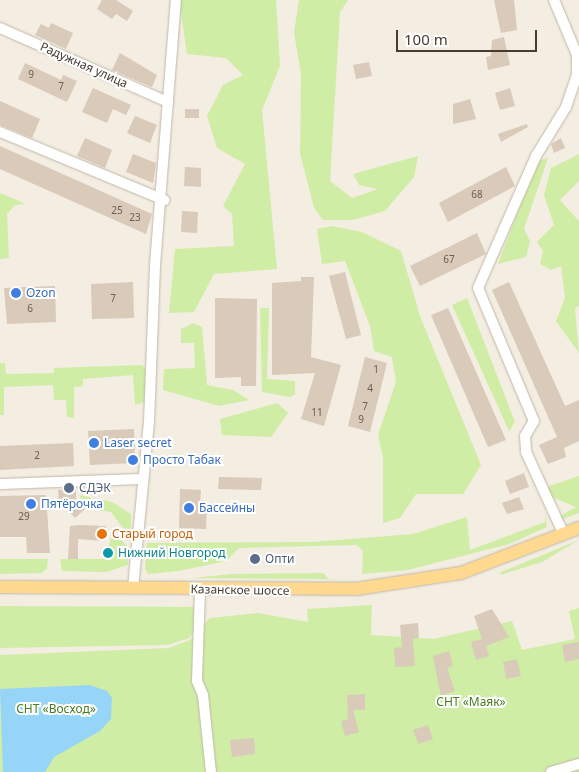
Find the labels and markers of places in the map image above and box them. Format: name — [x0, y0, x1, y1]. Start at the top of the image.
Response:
place label: Ozon — [26, 286, 56, 300]
marker: Ozon — [10, 287, 22, 299]
place label: Laser secret — [104, 436, 172, 450]
marker: Laser secret — [88, 437, 100, 449]
place label: Просто Табак — [143, 453, 221, 467]
marker: Просто Табак — [127, 454, 139, 466]
place label: СДЭК — [79, 481, 111, 495]
marker: СДЭК — [63, 482, 75, 494]
place label: Пятёрочка — [41, 497, 103, 511]
marker: Пятёрочка — [25, 498, 37, 510]
place label: Бассейны — [199, 501, 255, 515]
marker: Бассейны — [183, 502, 195, 514]
place label: Старый город — [112, 527, 193, 541]
marker: Старый город — [96, 528, 108, 540]
place label: Нижний Новгород — [118, 546, 226, 560]
marker: Нижний Новгород — [102, 547, 114, 559]
place label: Опти — [265, 552, 294, 566]
marker: Опти — [249, 553, 261, 565]

